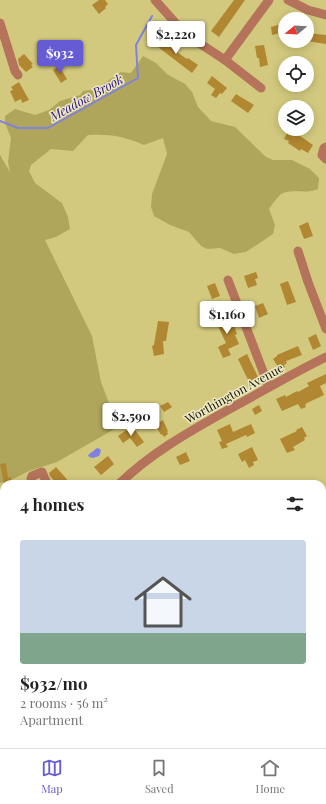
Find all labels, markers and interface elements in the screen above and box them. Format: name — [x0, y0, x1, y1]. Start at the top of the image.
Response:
north arrow — [278, 12, 314, 48]
map controls — [278, 12, 314, 136]
pin: $2,220 — [143, 21, 209, 55]
text: $2,220 — [156, 25, 196, 42]
pin: $932 — [36, 40, 84, 74]
text: $932 — [46, 44, 74, 61]
button: locate — [278, 56, 314, 92]
water label: Meadow Brook — [45, 70, 126, 125]
button: layers — [278, 100, 314, 136]
pin: $1,160 — [194, 301, 260, 335]
text: $1,160 — [209, 305, 245, 322]
street label: Worthington Avenue — [181, 359, 286, 427]
pin: $2,590 — [98, 403, 164, 437]
text: $2,590 — [111, 407, 151, 424]
text: 4 homes — [20, 493, 84, 515]
icon: filters — [284, 493, 306, 515]
icon: home — [127, 566, 199, 638]
text: $932/mo — [20, 672, 88, 694]
text: 2 rooms · 56 m² — [20, 694, 108, 711]
text: Apartment — [20, 711, 83, 728]
tab: Map — [41, 757, 63, 796]
tab: Saved — [145, 757, 174, 796]
tab: Home — [255, 757, 285, 796]

